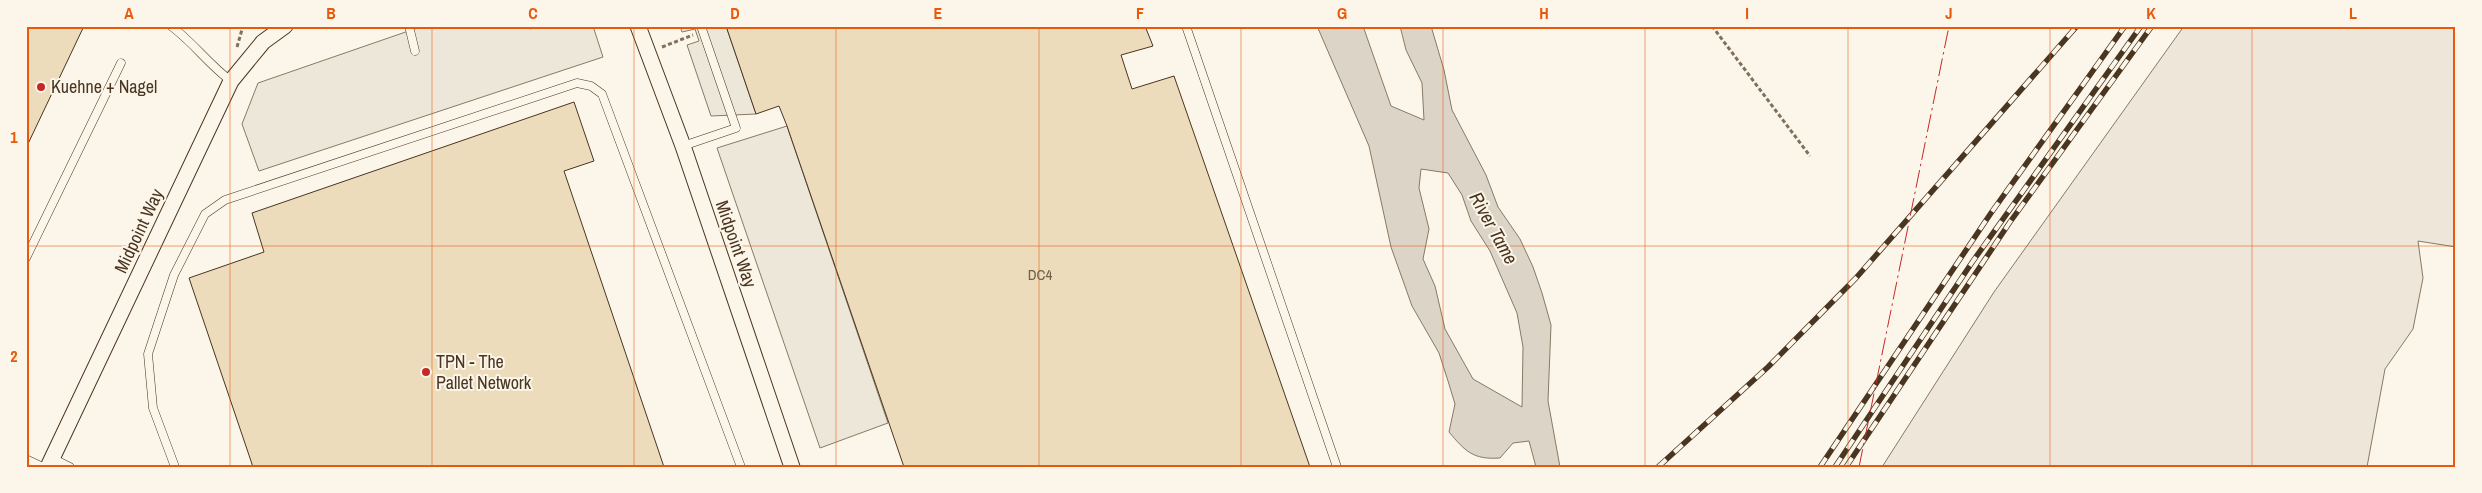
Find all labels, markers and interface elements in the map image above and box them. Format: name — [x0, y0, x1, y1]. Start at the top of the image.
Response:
text: A — [124, 2, 134, 24]
text: B — [326, 2, 336, 24]
text: C — [528, 2, 538, 24]
text: D — [730, 2, 740, 24]
text: E — [934, 2, 943, 24]
text: F — [1136, 2, 1144, 24]
text: G — [1337, 2, 1347, 24]
text: H — [1539, 2, 1549, 24]
text: I — [1745, 2, 1749, 24]
text: J — [1945, 2, 1953, 24]
text: K — [2146, 2, 2156, 24]
text: L — [2349, 2, 2357, 24]
place label: Kuehne + Nagel — [51, 74, 157, 99]
marker: Kuehne + Nagel — [35, 81, 47, 93]
text: 1 — [10, 126, 18, 148]
street label: Midpoint Way — [108, 184, 169, 277]
water label: River Tame — [1463, 187, 1525, 269]
street label: Midpoint Way — [710, 197, 763, 291]
house number: DC4 — [1028, 264, 1052, 285]
text: 2 — [10, 345, 18, 367]
place label: TPN - The Pallet Network — [436, 349, 532, 395]
marker: TPN - The Pallet Network — [420, 366, 432, 378]

